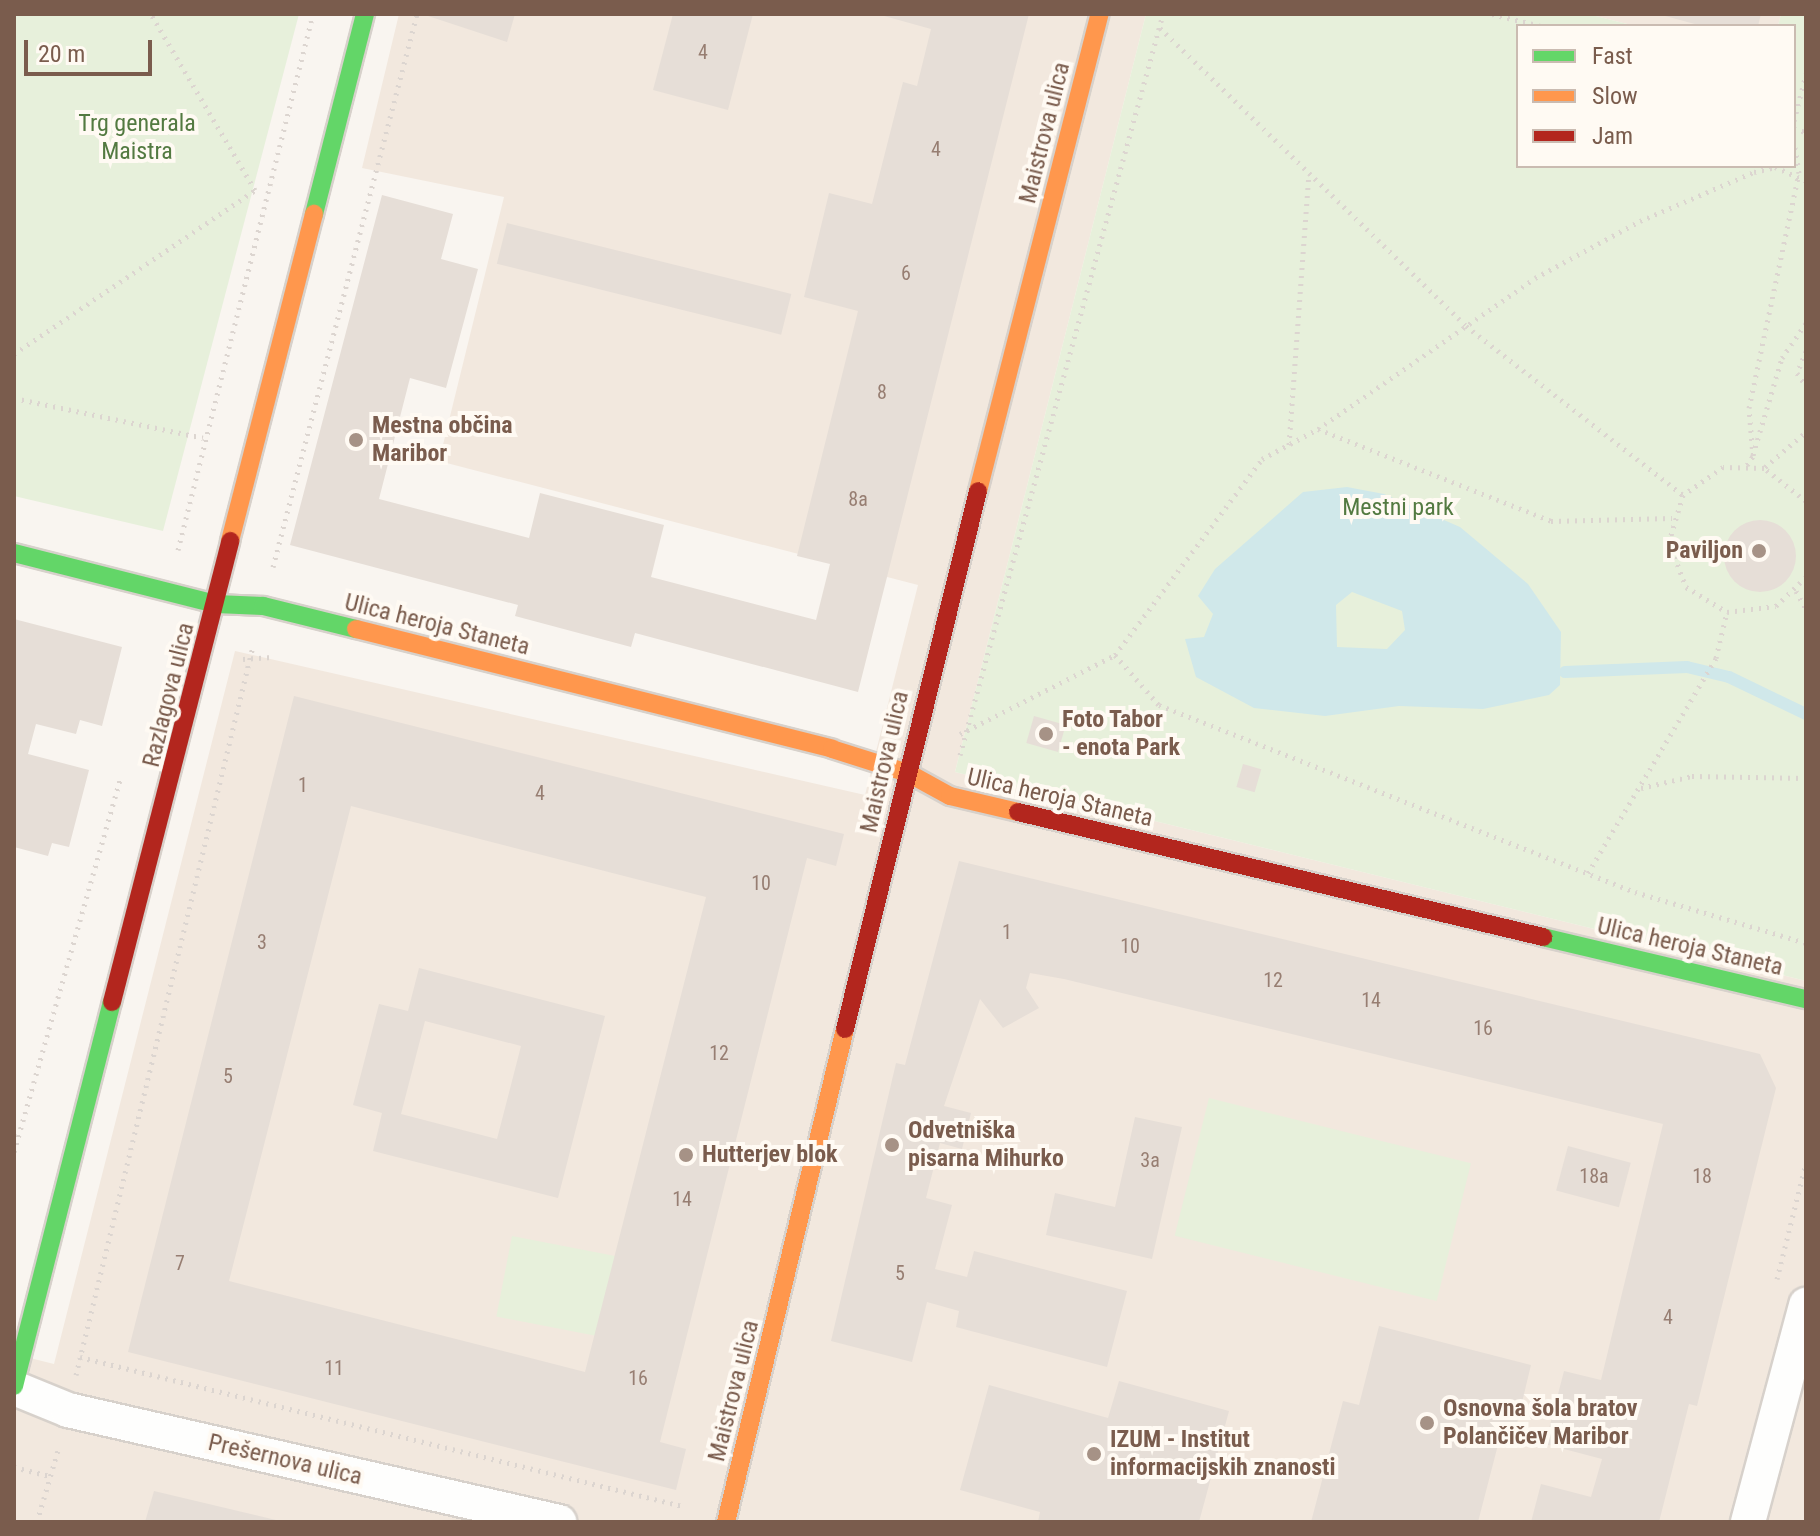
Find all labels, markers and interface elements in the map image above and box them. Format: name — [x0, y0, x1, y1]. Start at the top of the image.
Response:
scale bar — [28, 24, 156, 74]
legend — [1516, 24, 1796, 168]
text: 20 m — [38, 40, 85, 68]
house number: 4 — [698, 40, 708, 64]
text: Fast — [1592, 42, 1633, 70]
street label: Maistrova ulica — [1014, 59, 1076, 207]
text: Slow — [1592, 82, 1638, 110]
park label: Trg generala Maistra — [78, 110, 196, 166]
text: Jam — [1592, 122, 1633, 150]
house number: 4 — [931, 137, 941, 161]
house number: 6 — [901, 261, 911, 285]
house number: 8 — [877, 380, 887, 404]
place label: Mestna občina Maribor — [372, 412, 513, 468]
marker: Mestna občina Maribor — [347, 431, 365, 449]
house number: 8a — [848, 487, 868, 511]
park label: Mestni park — [1342, 494, 1454, 522]
place label: Paviljon — [1666, 537, 1743, 565]
marker: Paviljon — [1750, 542, 1768, 560]
street label: Ulica heroja Staneta — [342, 588, 532, 662]
street label: Razlagova ulica — [137, 620, 201, 770]
street label: Maistrova ulica — [855, 688, 915, 836]
place label: Foto Tabor - enota Park — [1062, 706, 1180, 762]
marker: Foto Tabor - enota Park — [1037, 725, 1055, 743]
street label: Ulica heroja Staneta — [964, 763, 1156, 833]
house number: 1 — [298, 773, 308, 797]
house number: 4 — [535, 781, 545, 805]
house number: 10 — [751, 871, 771, 895]
street label: Ulica heroja Staneta — [1594, 912, 1786, 982]
house number: 1 — [1002, 920, 1012, 944]
house number: 3 — [257, 930, 267, 954]
house number: 10 — [1120, 934, 1140, 958]
house number: 12 — [1263, 968, 1283, 992]
house number: 14 — [1361, 988, 1381, 1012]
house number: 16 — [1473, 1016, 1493, 1040]
house number: 12 — [709, 1041, 729, 1065]
house number: 5 — [223, 1064, 233, 1088]
place label: Odvetniška pisarna Mihurko — [908, 1117, 1064, 1173]
marker: Odvetniška pisarna Mihurko — [883, 1136, 901, 1154]
place label: Hutterjev blok — [702, 1141, 838, 1169]
marker: Hutterjev blok — [677, 1146, 695, 1164]
house number: 3a — [1140, 1148, 1160, 1172]
house number: 18a — [1579, 1164, 1609, 1188]
house number: 18 — [1692, 1164, 1712, 1188]
house number: 14 — [672, 1187, 692, 1211]
house number: 7 — [175, 1251, 185, 1275]
house number: 5 — [895, 1261, 905, 1285]
house number: 4 — [1663, 1305, 1673, 1329]
street label: Maistrova ulica — [703, 1317, 765, 1465]
house number: 11 — [324, 1356, 344, 1380]
house number: 16 — [628, 1366, 648, 1390]
place label: Osnovna šola bratov Polančičev Maribor — [1443, 1395, 1637, 1451]
marker: Osnovna šola bratov Polančičev Maribor — [1418, 1414, 1436, 1432]
place label: IZUM - Institut informacijskih znanosti — [1110, 1426, 1335, 1482]
street label: Prešernova ulica — [205, 1428, 365, 1492]
marker: IZUM - Institut informacijskih znanosti — [1085, 1445, 1103, 1463]

